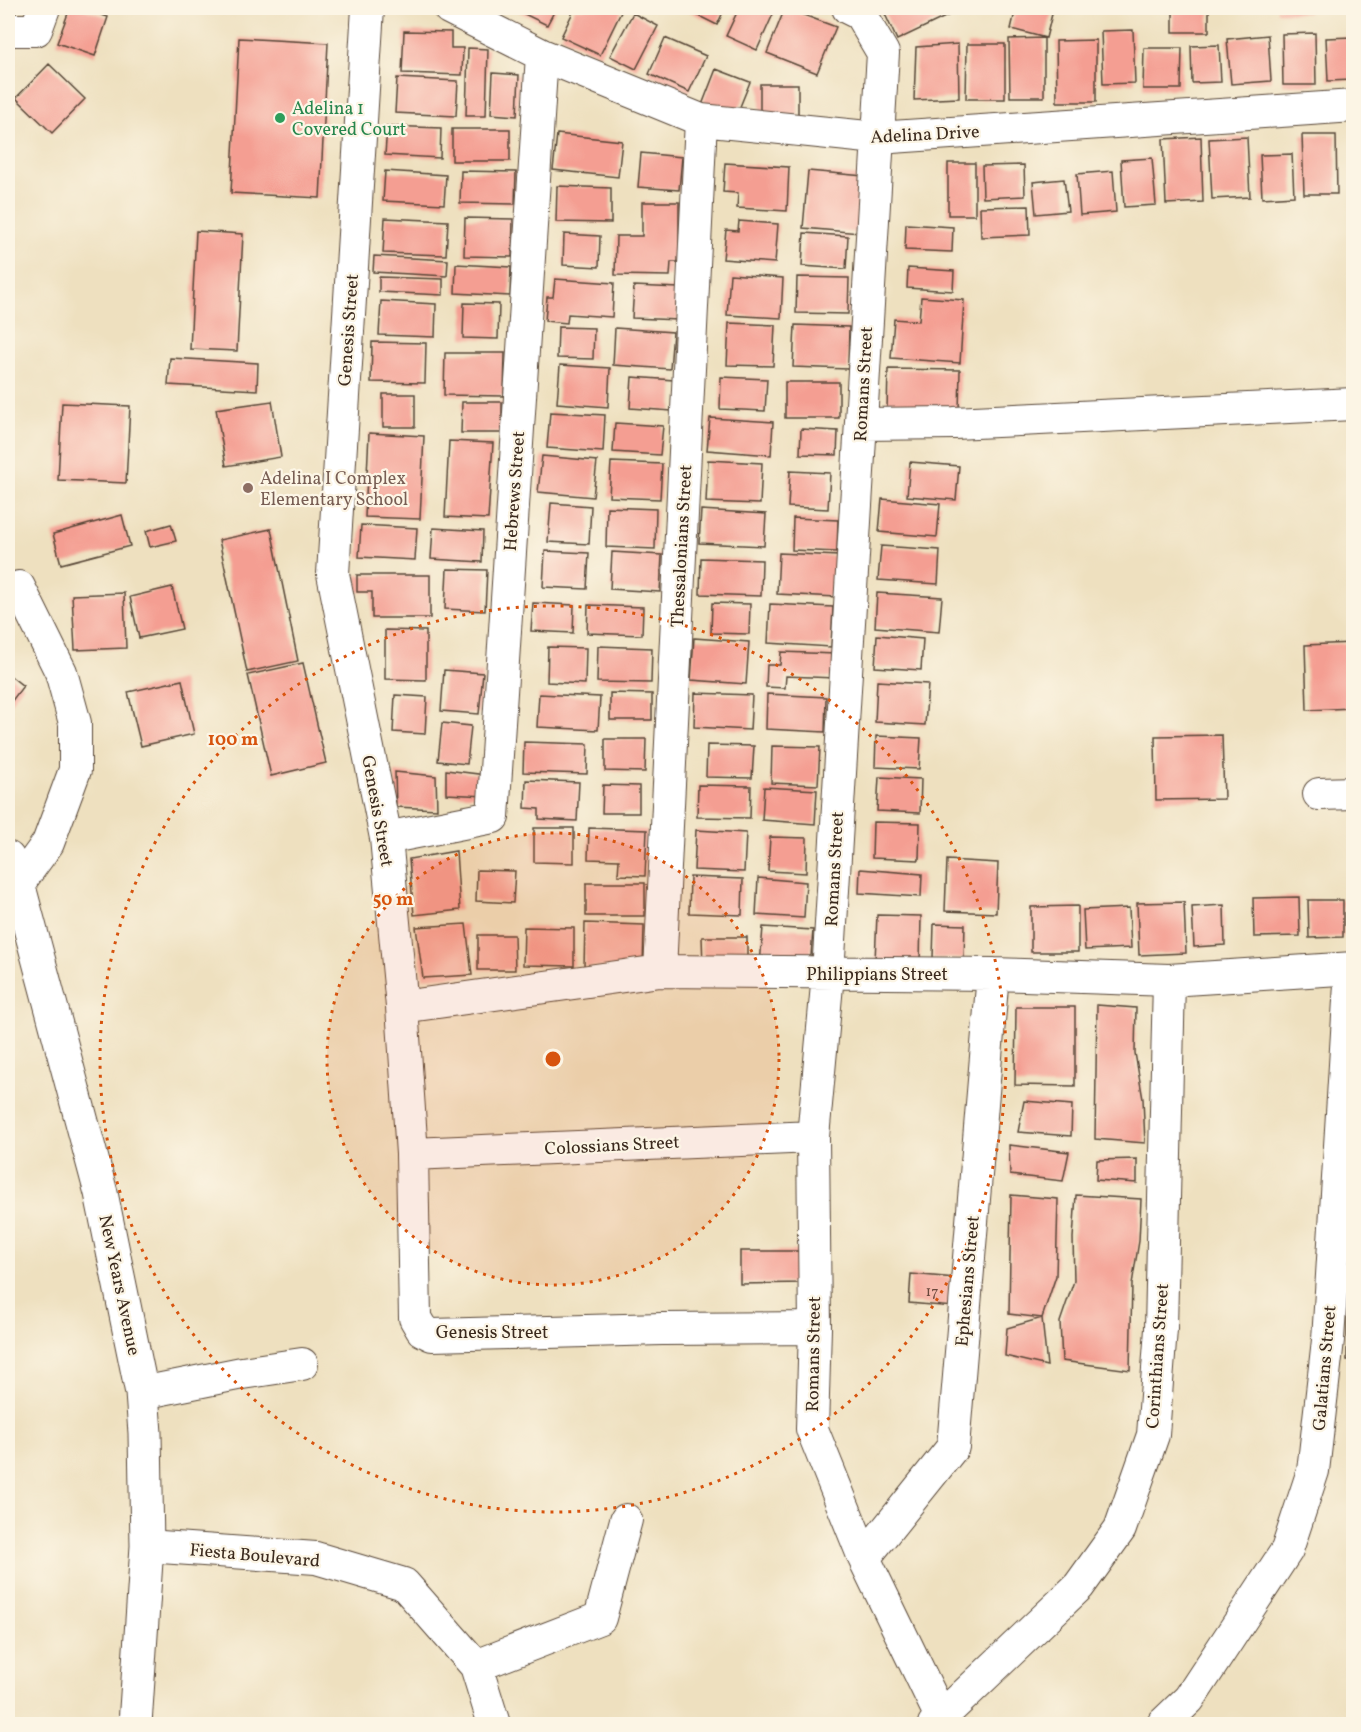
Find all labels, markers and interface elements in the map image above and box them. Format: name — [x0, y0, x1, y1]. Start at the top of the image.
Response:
place label: Adelina 1 Covered Court — [292, 97, 406, 143]
marker: Adelina 1 Covered Court — [273, 111, 287, 125]
street label: Adelina Drive — [870, 120, 980, 151]
street label: Genesis Street — [333, 273, 366, 387]
street label: Romans Street — [849, 326, 880, 442]
street label: Hebrews Street — [499, 430, 532, 552]
street label: Thessalonians Street — [666, 464, 699, 628]
place label: Adelina I Complex Elementary School — [260, 467, 408, 513]
marker: Adelina I Complex Elementary School — [241, 481, 255, 495]
text: 100 m — [208, 728, 258, 753]
street label: Genesis Street — [354, 754, 399, 869]
street label: Romans Street — [820, 811, 851, 927]
text: 50 m — [373, 888, 413, 913]
street label: Philippians Street — [806, 963, 948, 988]
centre of rings — [543, 1049, 563, 1069]
street label: Colossians Street — [544, 1130, 680, 1163]
street label: New Years Avenue — [91, 1213, 146, 1358]
street label: Ephesians Street — [950, 1215, 987, 1348]
house number: 17 — [925, 1282, 939, 1303]
street label: Corinthians Street — [1141, 1283, 1176, 1430]
street label: Romans Street — [801, 1296, 828, 1412]
street label: Galatians Street — [1308, 1304, 1343, 1432]
street label: Genesis Street — [436, 1321, 548, 1346]
street label: Fiesta Boulevard — [189, 1538, 321, 1575]

